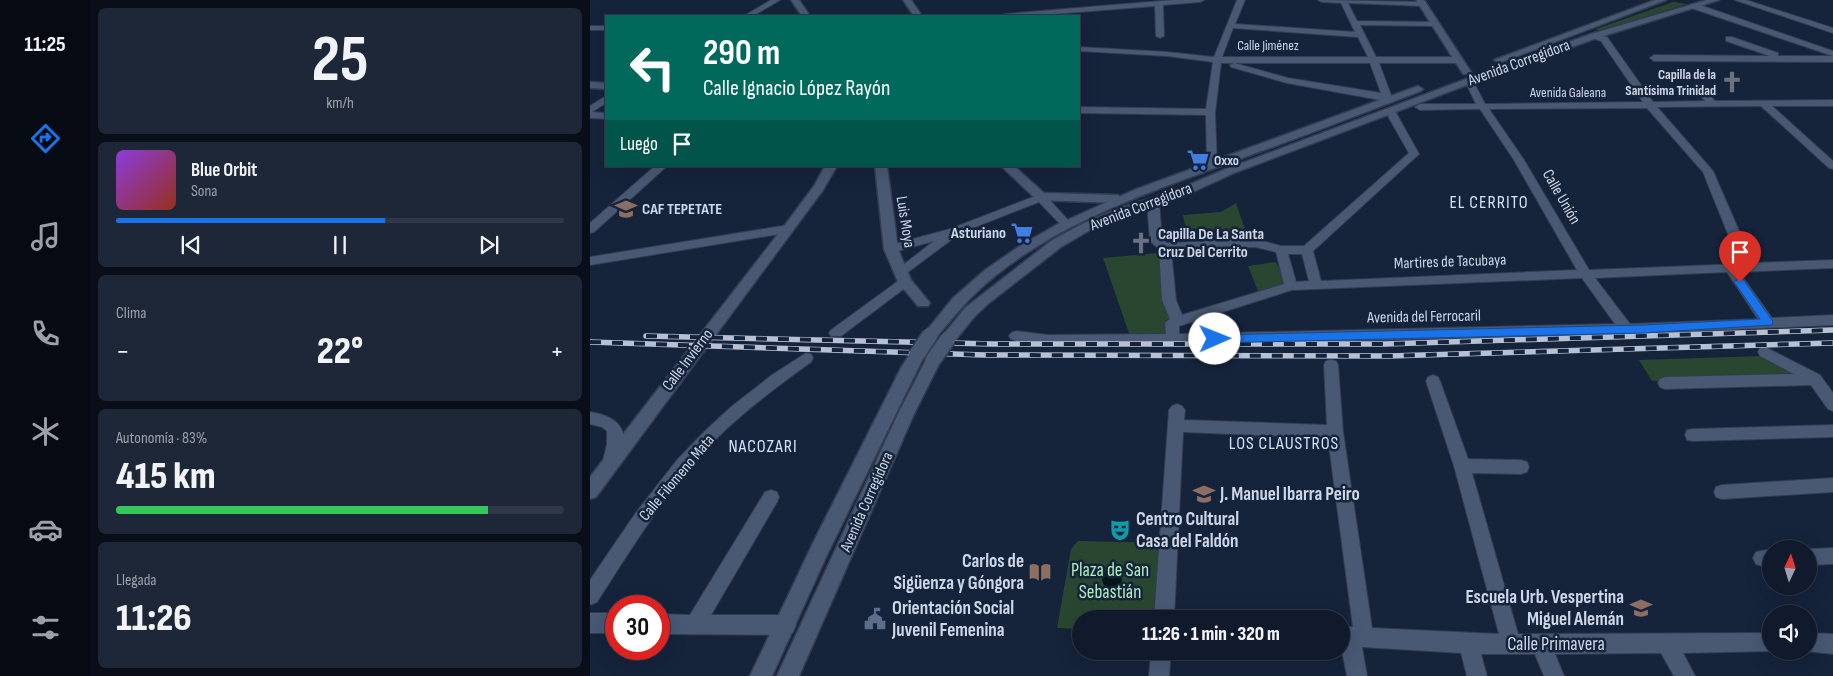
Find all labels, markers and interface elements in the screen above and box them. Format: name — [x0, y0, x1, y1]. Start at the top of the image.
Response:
text: 25 — [311, 22, 369, 100]
text: 11:25 — [24, 31, 66, 58]
text: 290 m — [703, 32, 780, 75]
icon: left — [620, 35, 685, 100]
street label: Avenida Corregidora — [1464, 36, 1573, 91]
street label: Calle Jiménez — [1237, 37, 1299, 54]
place label: Capilla de la Santísima Trinidad — [1625, 66, 1716, 99]
church icon: Capilla de la Santísima Trinidad — [1719, 69, 1745, 95]
text: Calle Ignacio López Rayón — [703, 75, 890, 102]
street label: Avenida Galeana — [1529, 84, 1606, 101]
text: km/h — [326, 94, 354, 113]
icon: directions — [28, 121, 63, 156]
icon: arrive — [668, 130, 696, 158]
text: Luego — [620, 133, 658, 156]
supermarket icon: Oxxo — [1185, 147, 1211, 173]
place label: Oxxo — [1214, 152, 1239, 169]
text: Blue Orbit — [191, 159, 257, 182]
street label: Calle Unión — [1538, 166, 1584, 228]
street label: Avenida Corregidora — [1087, 179, 1194, 235]
text: Sona — [191, 182, 218, 201]
district label: EL CERRITO — [1449, 192, 1529, 213]
street label: Luis Moya — [892, 195, 918, 249]
school or university icon: CAF TEPETATE — [613, 196, 639, 222]
place label: CAF TEPETATE — [642, 200, 722, 219]
icon: music — [28, 219, 63, 254]
supermarket icon: Asturiano — [1009, 220, 1035, 246]
place label: Asturiano — [950, 224, 1006, 243]
place label: Capilla De La Santa Cruz Del Cerrito — [1158, 225, 1264, 262]
church icon: Capilla De La Santa Cruz Del Cerrito — [1128, 230, 1154, 256]
icon: previous — [177, 231, 205, 259]
icon: pause — [326, 231, 354, 259]
icon: next — [475, 231, 503, 259]
pin — [1719, 231, 1761, 282]
icon: arrive — [1726, 238, 1754, 266]
street label: Martires de Tacubaya — [1393, 251, 1507, 273]
text: Clima — [116, 304, 146, 323]
street label: Avenida del Ferrocaril — [1366, 307, 1481, 328]
position arrow — [1188, 312, 1240, 364]
icon: phone — [28, 316, 63, 351]
street label: Calle Invierno — [659, 325, 717, 395]
text: 22° — [317, 329, 363, 374]
text: − — [116, 335, 130, 368]
text: + — [550, 335, 564, 368]
icon: climate — [28, 414, 63, 449]
text: Autonomía · 83% — [116, 429, 207, 448]
street label: Calle Filomeno Mata — [635, 431, 719, 525]
district label: LOS CLAUSTROS — [1229, 433, 1339, 454]
district label: NACOZARI — [728, 436, 798, 457]
street label: Avenida Corregidora — [836, 449, 897, 556]
text: 415 km — [116, 454, 216, 499]
school or university icon: J. Manuel Ibarra Peiro — [1191, 481, 1217, 507]
place label: J. Manuel Ibarra Peiro — [1219, 483, 1360, 506]
place label: Centro Cultural Casa del Faldón — [1136, 508, 1239, 553]
icon: car — [28, 512, 63, 547]
theatre icon: Centro Cultural Casa del Faldón — [1107, 517, 1133, 543]
north arrow — [1762, 540, 1818, 595]
map controls — [1762, 540, 1817, 660]
place label: Carlos de Sigüenza y Góngora — [894, 550, 1024, 595]
library icon: Carlos de Sigüenza y Góngora — [1027, 559, 1053, 585]
park label: Plaza de San Sebastián — [1071, 559, 1149, 604]
text: Llegada — [116, 571, 157, 590]
place label: Escuela Urb. Vespertina Miguel Alemán — [1465, 586, 1624, 631]
speed limit sign: 30 — [605, 595, 670, 660]
school or university icon: Escuela Urb. Vespertina Miguel Alemán — [1628, 595, 1654, 621]
text: 11:26 — [116, 596, 192, 641]
place label: Orientación Social Juvenil Femenina — [891, 597, 1014, 642]
button: sound — [1762, 605, 1817, 660]
public building icon: Orientación Social Juvenil Femenina — [862, 606, 888, 632]
icon: filters — [28, 610, 63, 645]
text: 11:26 · 1 min · 320 m — [1142, 623, 1280, 646]
street label: Calle Primavera — [1507, 633, 1605, 656]

